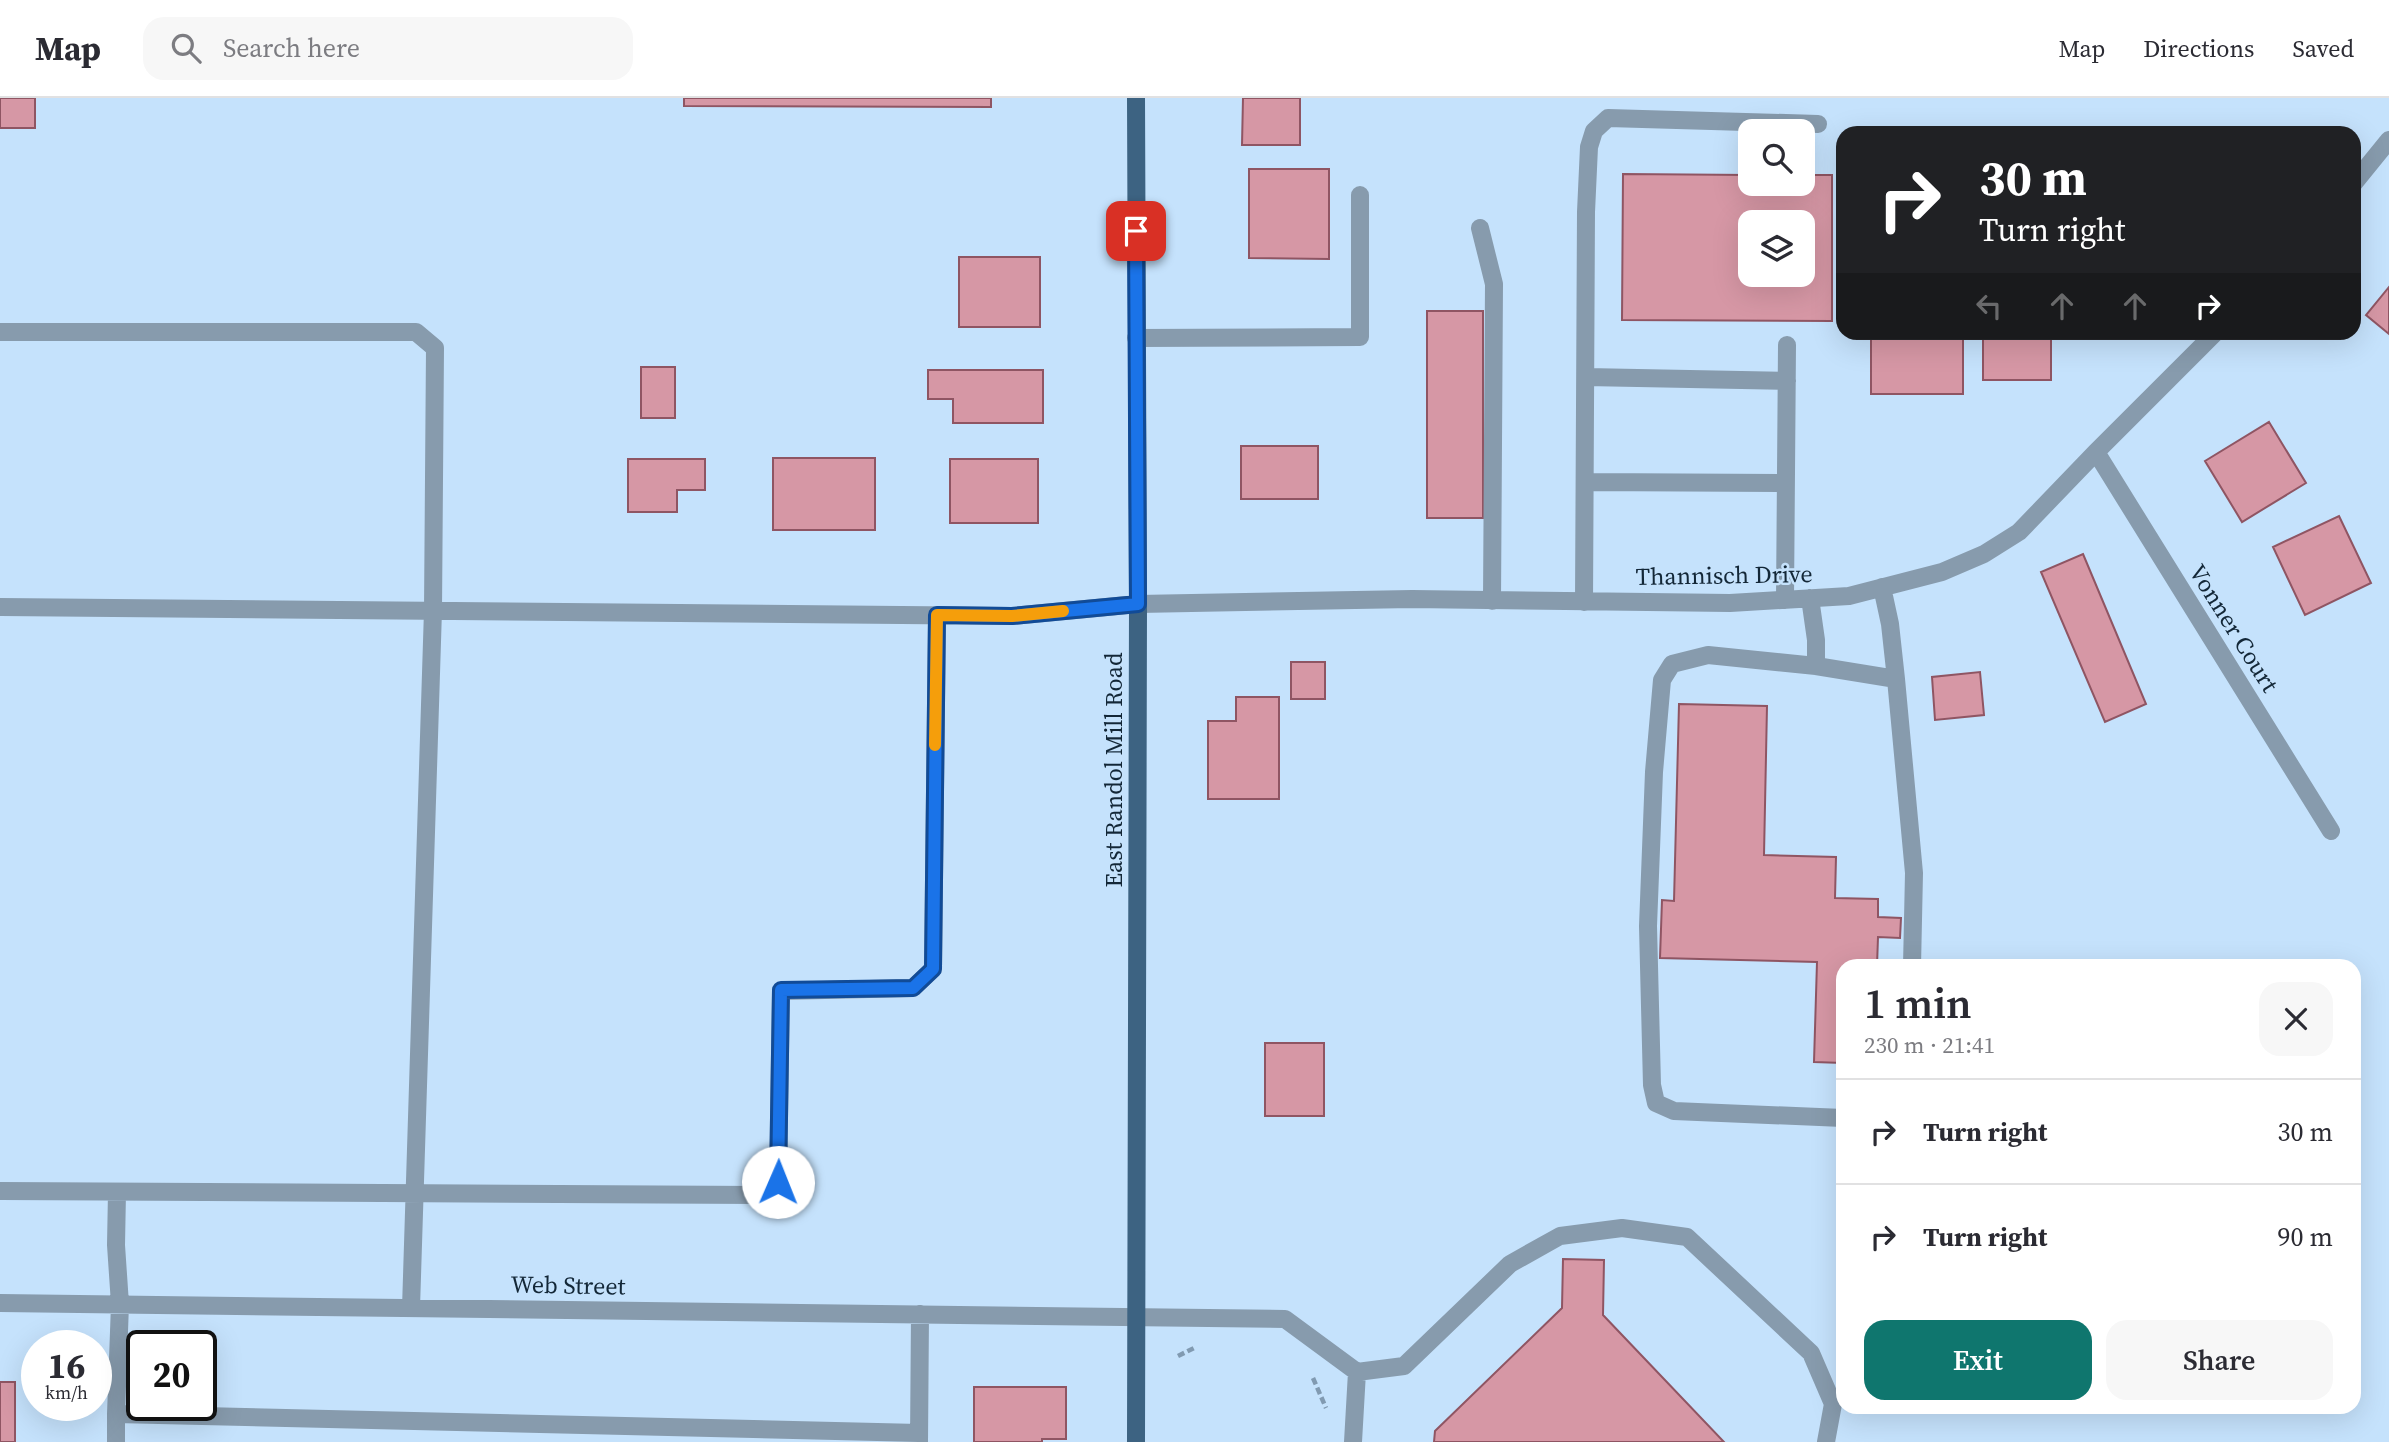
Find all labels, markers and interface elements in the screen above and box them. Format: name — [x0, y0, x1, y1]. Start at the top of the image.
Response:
search box — [143, 17, 633, 80]
text: Map — [35, 26, 101, 71]
icon: search — [167, 29, 205, 67]
text: Search here — [223, 30, 360, 66]
text: Map — [2058, 32, 2105, 65]
text: Directions — [2143, 32, 2254, 65]
text: Saved — [2292, 32, 2354, 65]
map controls — [1738, 119, 1815, 287]
button: search — [1738, 119, 1815, 196]
text: 30 m — [1979, 144, 2087, 211]
icon: right — [1864, 154, 1955, 245]
pin — [1106, 201, 1166, 261]
text: Turn right — [1979, 208, 2125, 252]
button: layers — [1738, 210, 1815, 287]
icon: arrive — [1117, 212, 1155, 250]
icon: left — [1970, 287, 2008, 325]
icon: ahead — [2043, 287, 2081, 325]
icon: ahead — [2116, 287, 2154, 325]
icon: right — [2189, 287, 2227, 325]
street label: Thannisch Drive — [1635, 557, 1813, 593]
street label: Vonner Court — [2182, 558, 2287, 698]
street label: East Randol Mill Road — [1097, 652, 1130, 888]
text: 1 min — [1864, 974, 1972, 1032]
button: close — [2259, 982, 2333, 1056]
text: 230 m · 21:41 — [1864, 1029, 1995, 1061]
icon: right — [1864, 1113, 1902, 1151]
text: Turn right — [1923, 1114, 2047, 1150]
text: 30 m — [2278, 1114, 2333, 1150]
position arrow — [741, 1145, 815, 1219]
icon: right — [1864, 1218, 1902, 1256]
text: Turn right — [1923, 1219, 2047, 1255]
text: 90 m — [2278, 1219, 2333, 1255]
street label: Web Street — [510, 1268, 626, 1303]
button: Exit — [1864, 1320, 2092, 1400]
button: Share — [2106, 1320, 2333, 1400]
speed limit sign: 20 — [126, 1330, 217, 1421]
text: 16 — [48, 1342, 85, 1390]
text: km/h — [45, 1380, 88, 1405]

